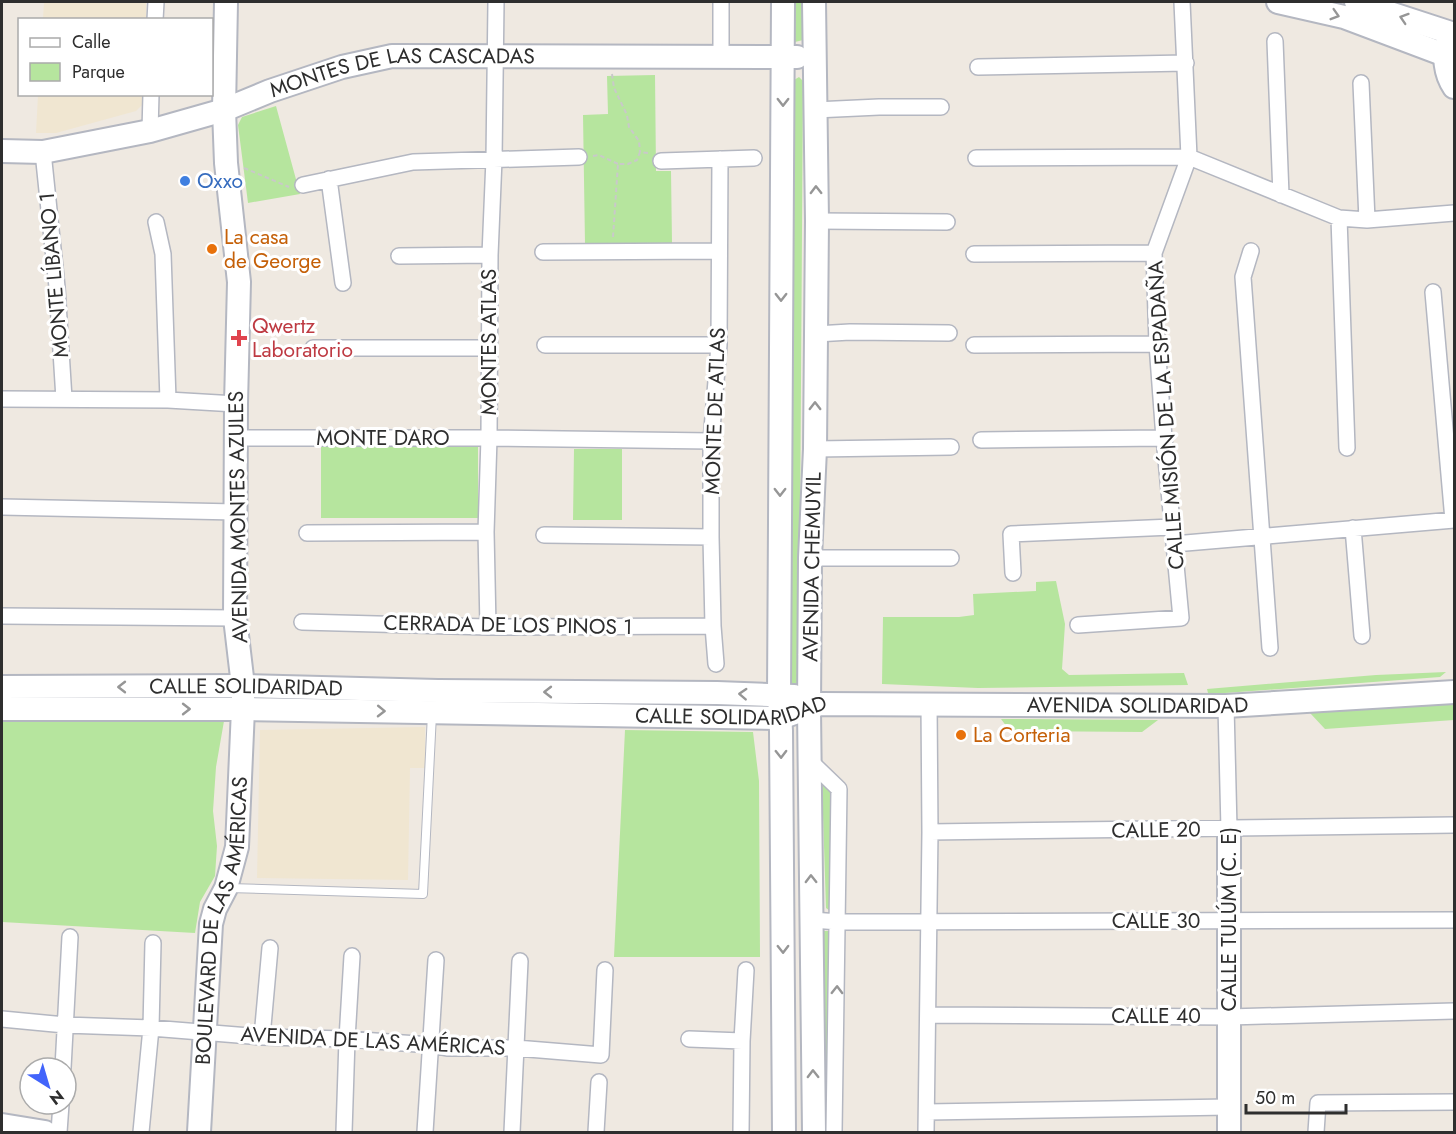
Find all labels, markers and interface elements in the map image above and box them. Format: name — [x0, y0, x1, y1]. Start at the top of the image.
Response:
one-way arrow — [1329, 8, 1340, 20]
one-way arrow — [1399, 12, 1410, 25]
legend — [18, 18, 213, 96]
text: Calle — [72, 29, 111, 55]
street label: MONTES DE LAS CASCADAS — [266, 40, 535, 105]
text: Parque — [72, 59, 125, 85]
one-way arrow — [777, 97, 789, 106]
place label: Oxxo — [197, 166, 243, 196]
marker: Oxxo — [178, 174, 192, 188]
one-way arrow — [810, 186, 823, 195]
street label: MONTE LÍBANO 1 — [32, 191, 76, 359]
place label: La casa de George — [224, 222, 321, 276]
marker: La casa de George — [205, 242, 219, 256]
street label: CALLE MISIÓN DE LA ESPADAÑA — [1140, 259, 1192, 570]
street label: MONTES ATLAS — [474, 269, 504, 415]
one-way arrow — [775, 292, 787, 301]
place label: Qwertz Laboratorio — [252, 311, 353, 365]
street label: MONTE DE ATLAS — [697, 327, 733, 495]
marker: Qwertz Laboratorio — [230, 329, 248, 347]
street label: AVENIDA MONTES AZULES — [221, 391, 255, 643]
one-way arrow — [809, 402, 821, 411]
street label: MONTE DARO — [316, 423, 450, 453]
street label: AVENIDA CHEMUYIL — [795, 471, 829, 662]
one-way arrow — [774, 487, 786, 496]
street label: CERRADA DE LOS PINOS 1 — [383, 608, 633, 642]
street label: CALLE SOLIDARIDAD — [149, 671, 343, 704]
one-way arrow — [118, 681, 127, 693]
one-way arrow — [544, 686, 553, 698]
one-way arrow — [739, 687, 748, 700]
street label: CALLE SOLIDARIDAD — [635, 688, 831, 733]
street label: AVENIDA SOLIDARIDAD — [1027, 690, 1249, 721]
one-way arrow — [181, 703, 190, 715]
one-way arrow — [376, 705, 385, 718]
place label: La Corteria — [973, 720, 1071, 750]
marker: La Corteria — [954, 728, 968, 742]
one-way arrow — [775, 750, 787, 759]
street label: BOULEVARD DE LAS AMÉRICAS — [188, 776, 255, 1066]
street label: CALLE 20 — [1111, 814, 1201, 846]
street label: CALLE TULÚM (C. E) — [1214, 827, 1244, 1011]
one-way arrow — [805, 875, 817, 884]
street label: CALLE 30 — [1112, 906, 1200, 936]
one-way arrow — [777, 945, 789, 954]
one-way arrow — [831, 986, 844, 995]
street label: CALLE 40 — [1111, 1001, 1201, 1031]
street label: AVENIDA DE LAS AMÉRICAS — [240, 1019, 506, 1063]
north arrow — [18, 1056, 78, 1116]
one-way arrow — [807, 1070, 819, 1079]
scale bar — [1246, 1077, 1346, 1115]
text: N — [45, 1085, 69, 1111]
text: 50 m — [1255, 1085, 1295, 1111]

